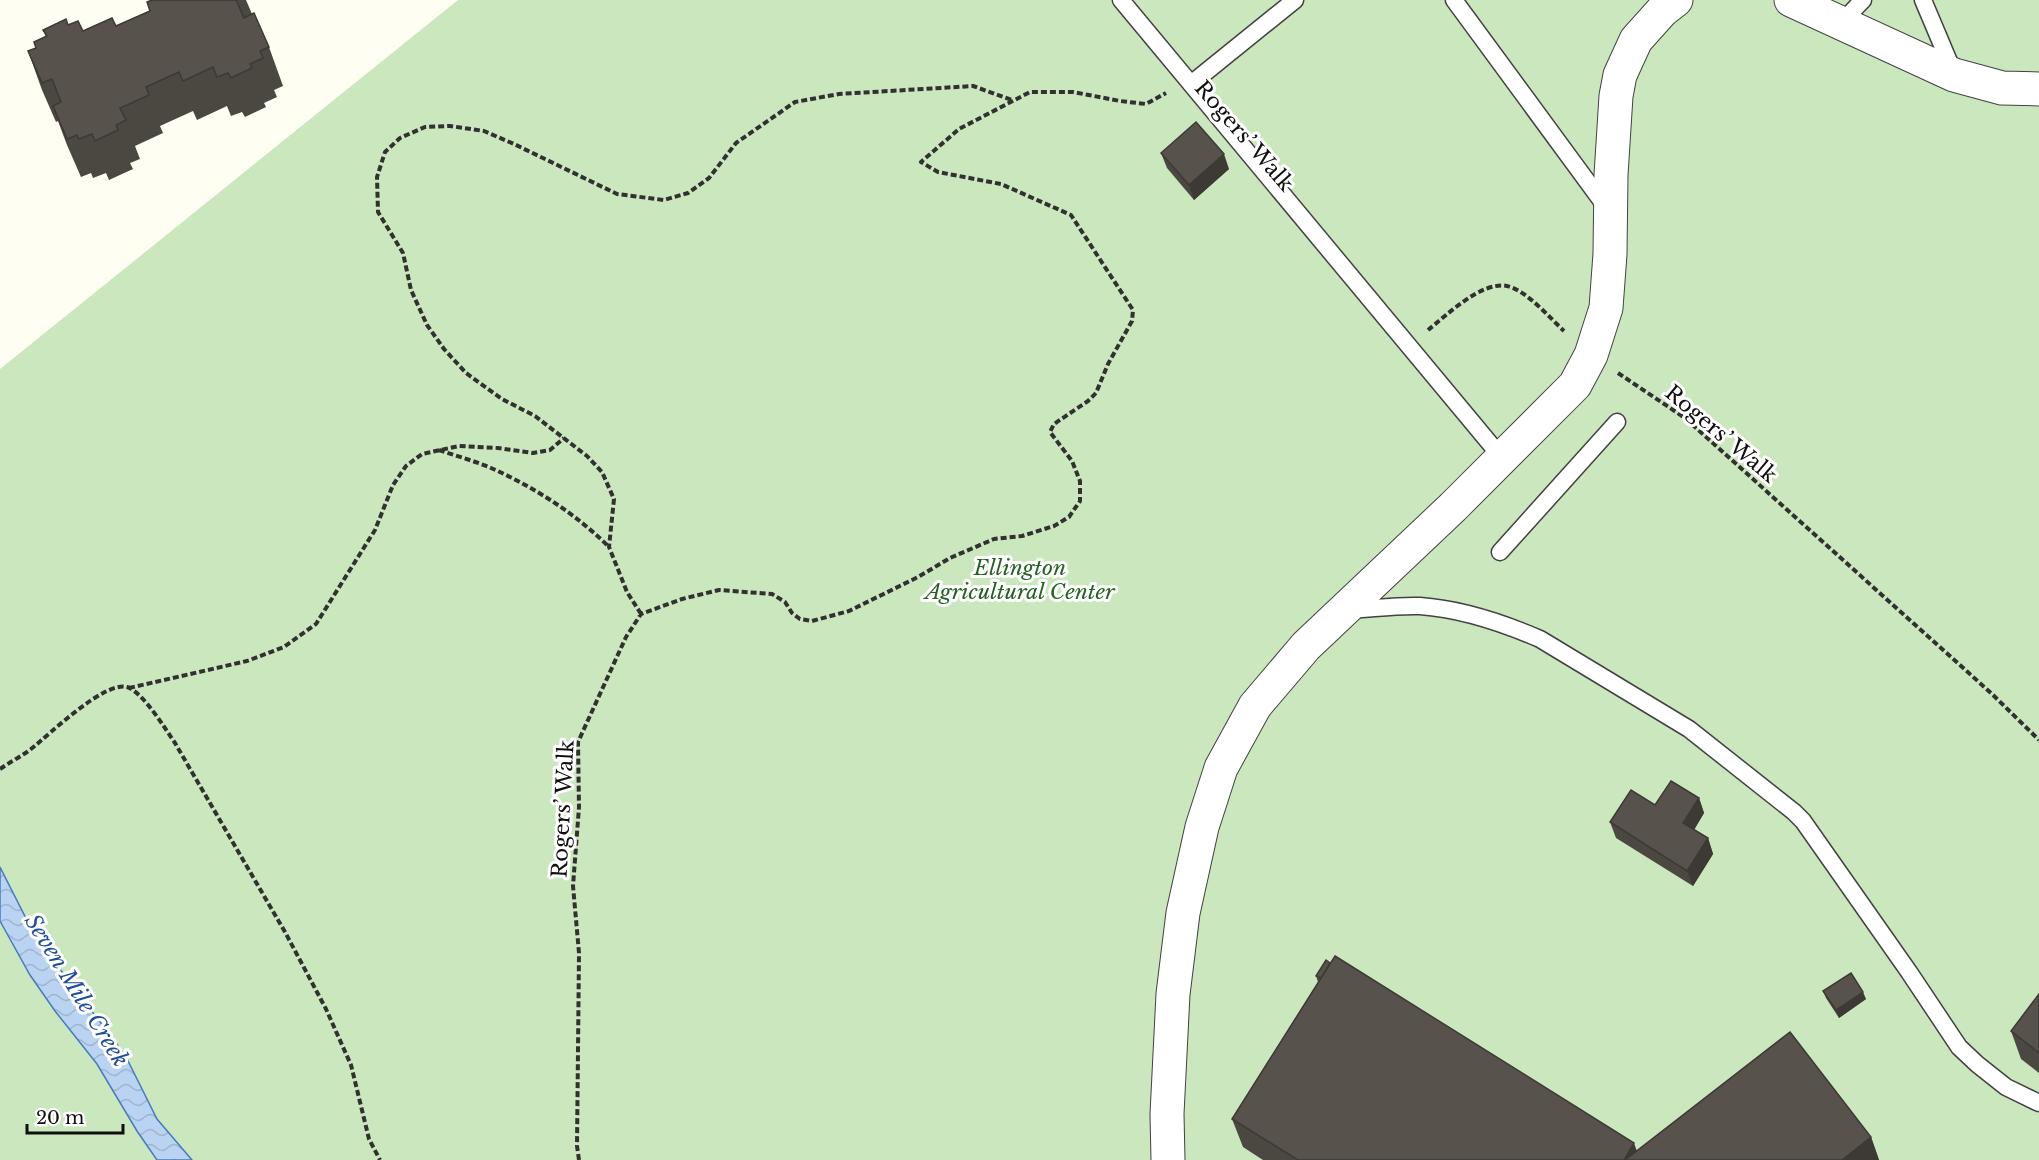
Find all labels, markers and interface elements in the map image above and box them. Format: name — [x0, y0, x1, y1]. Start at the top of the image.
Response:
street label: Rogers’ Walk — [1189, 75, 1299, 197]
street label: Rogers’ Walk — [1660, 380, 1782, 488]
park label: Ellington Agricultural Center — [922, 555, 1116, 605]
street label: Rogers’ Walk — [546, 739, 580, 879]
water label: Seven Mile Creek — [19, 909, 134, 1071]
scale bar — [27, 1097, 123, 1135]
text: 20 m — [36, 1107, 84, 1129]

